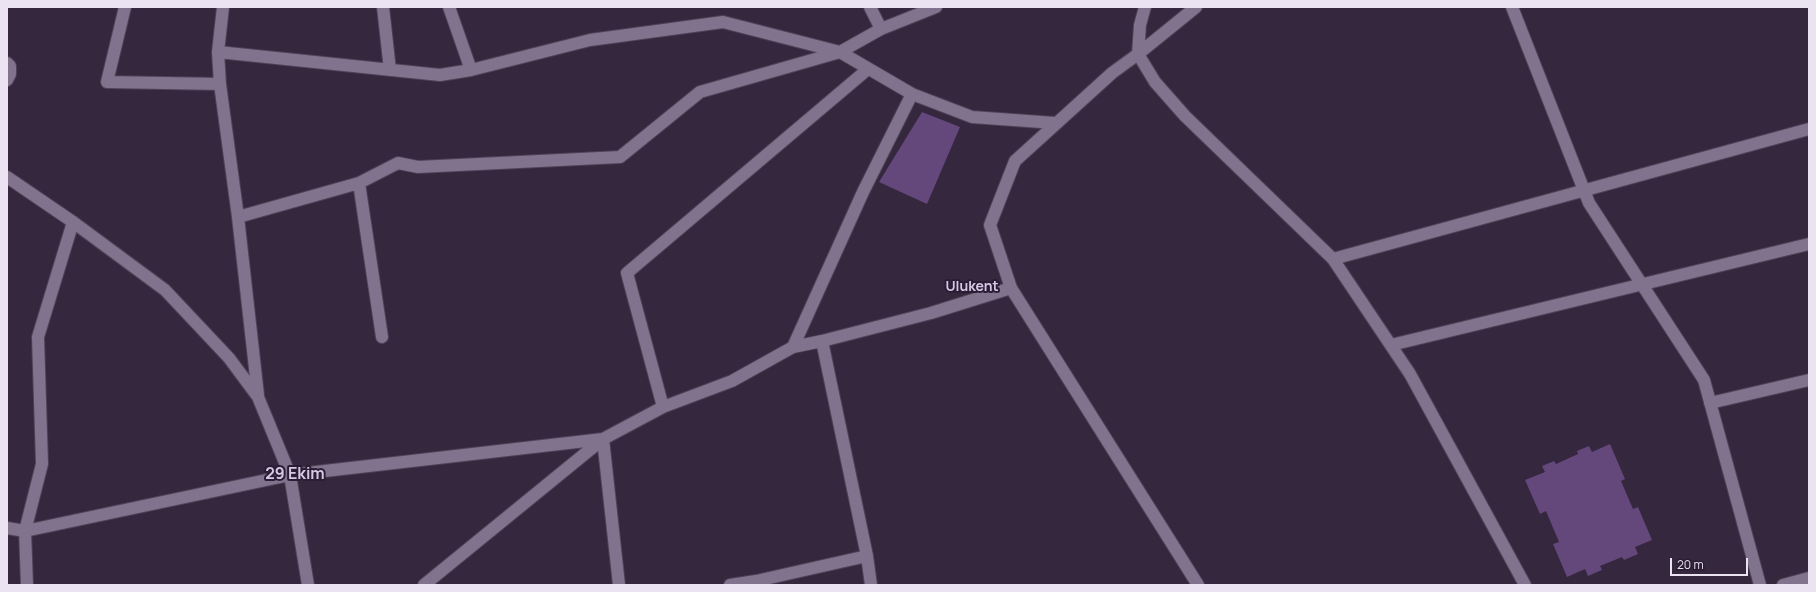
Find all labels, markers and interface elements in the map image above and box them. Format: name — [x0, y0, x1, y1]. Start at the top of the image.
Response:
district label: Ulukent — [945, 279, 999, 295]
district label: 29 Ekim — [265, 465, 325, 485]
scale bar — [1672, 550, 1750, 576]
text: 20 m — [1677, 556, 1704, 573]

